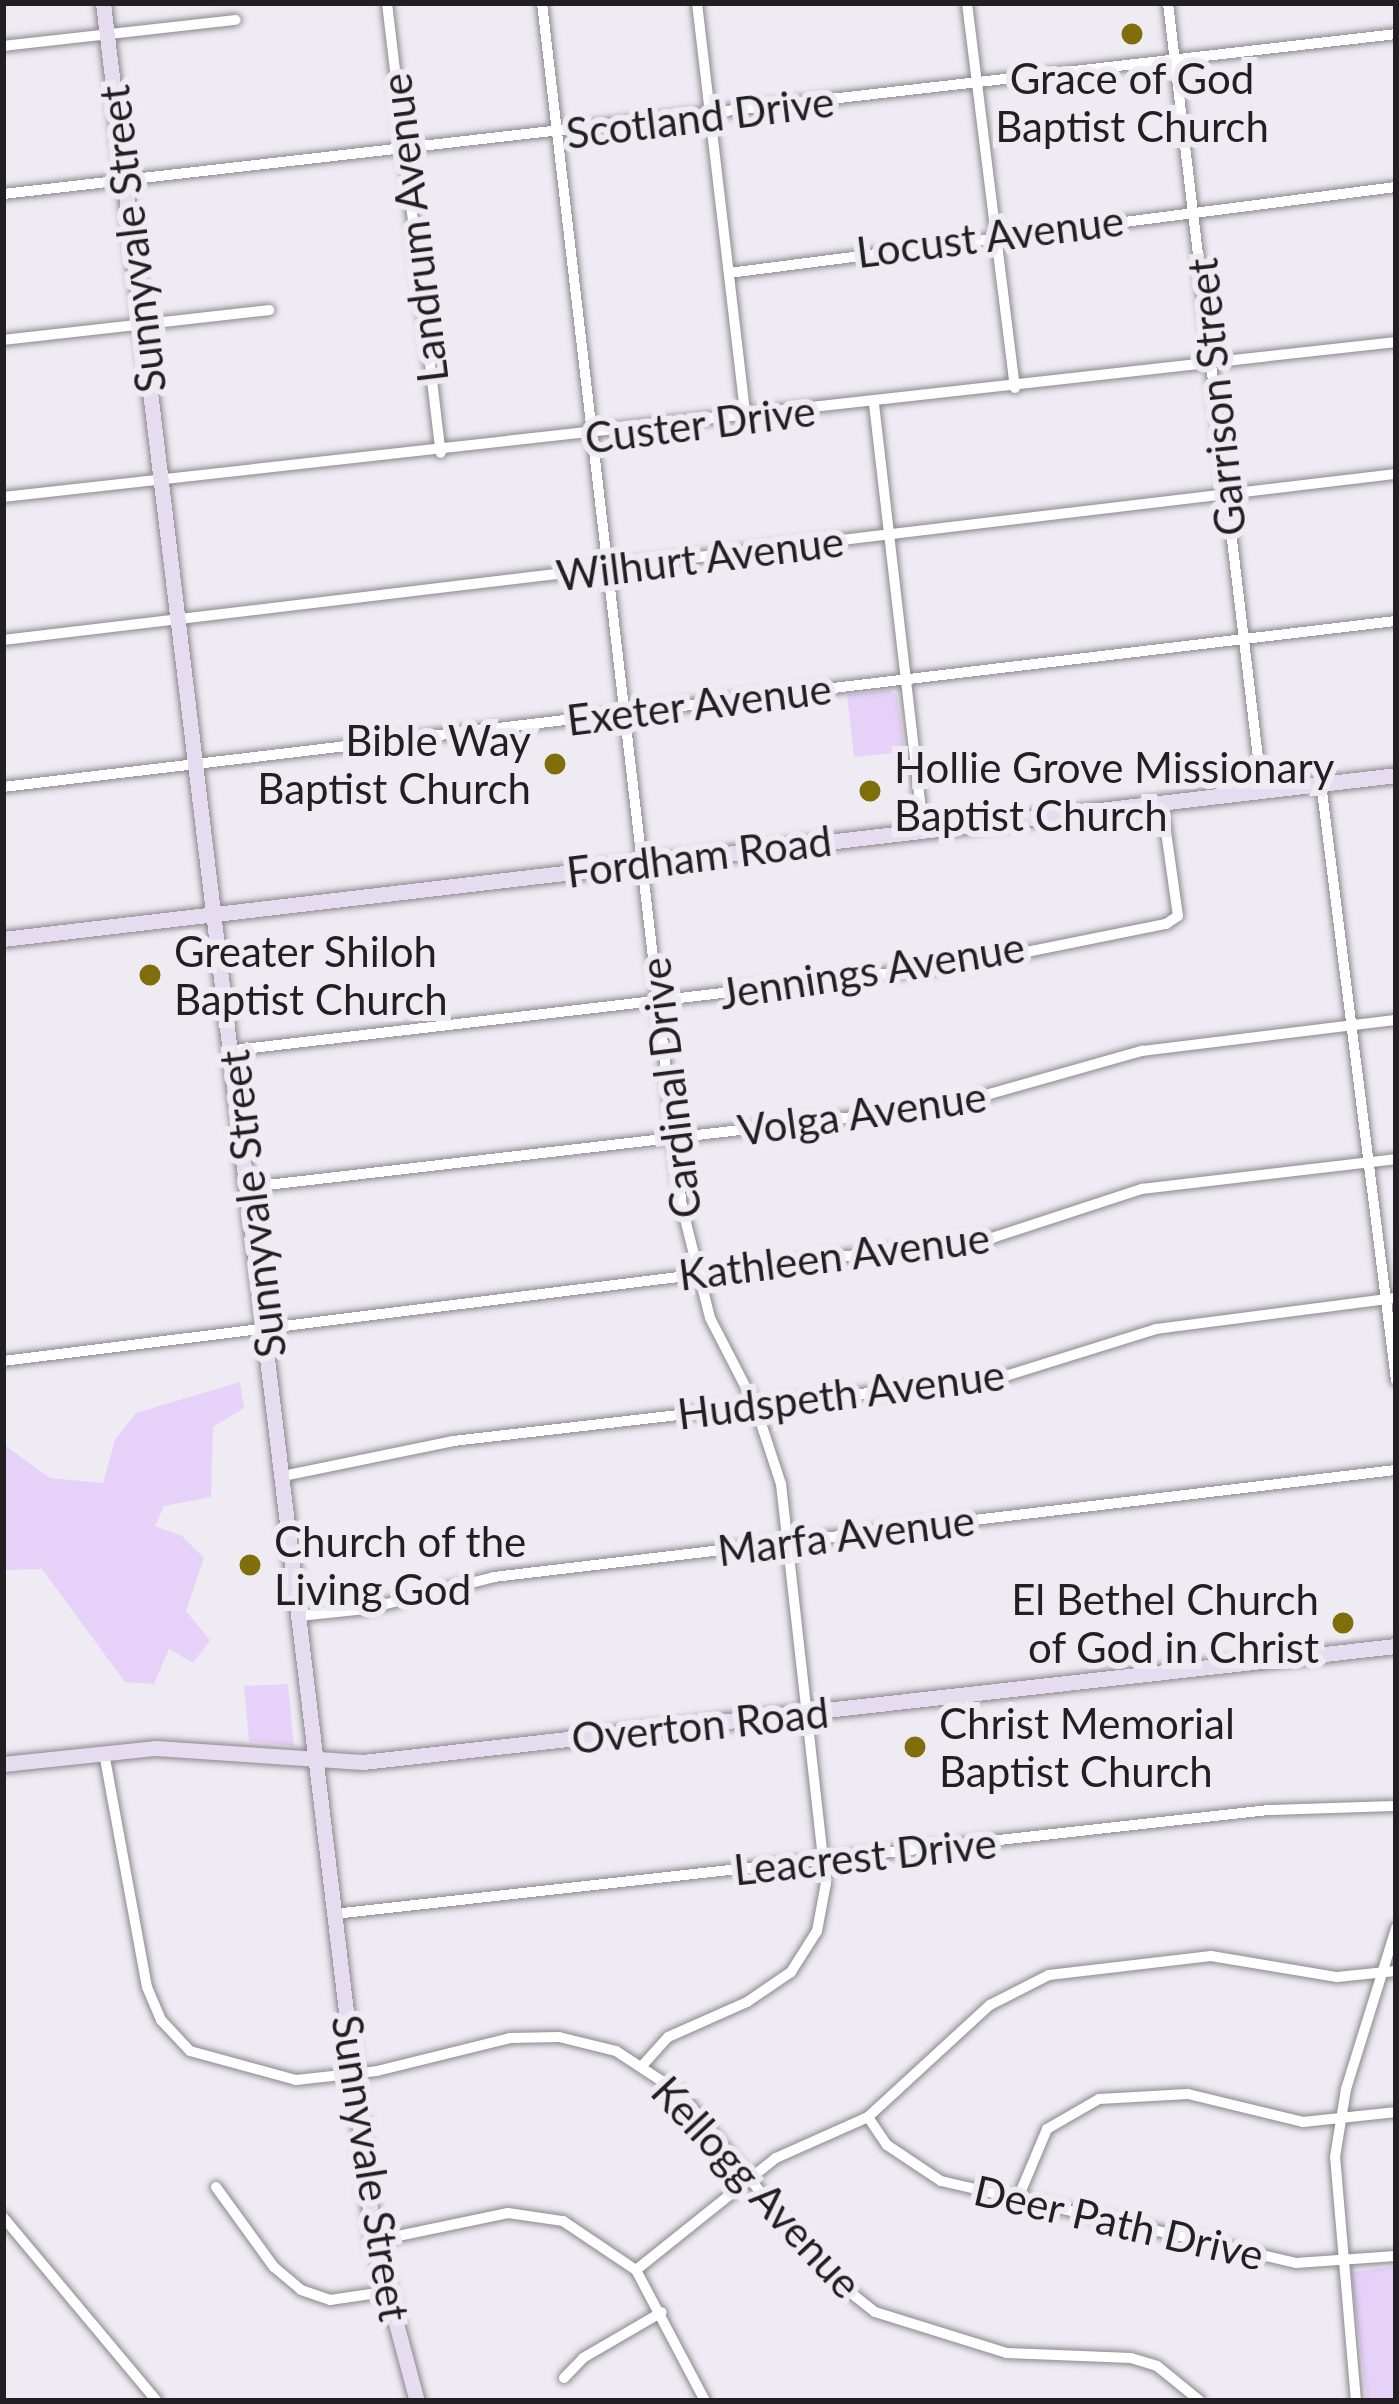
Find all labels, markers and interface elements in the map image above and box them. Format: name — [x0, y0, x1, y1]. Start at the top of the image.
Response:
marker: Grace of God Baptist Church — [1119, 21, 1145, 47]
place label: Grace of God Baptist Church — [995, 53, 1269, 152]
street label: Landrum Avenue — [370, 70, 458, 386]
street label: Scotland Drive — [563, 76, 837, 158]
street label: Sunnyvale Street — [88, 82, 176, 396]
street label: Locust Avenue — [853, 195, 1127, 277]
street label: Garrison Street — [1176, 256, 1256, 538]
street label: Custer Drive — [581, 385, 819, 463]
street label: Wilhurt Avenue — [553, 515, 847, 601]
street label: Exeter Avenue — [563, 663, 835, 745]
place label: Bible Way Baptist Church — [257, 715, 531, 813]
place label: Hollie Grove Missionary Baptist Church — [894, 742, 1334, 840]
marker: Bible Way Baptist Church — [542, 751, 568, 777]
marker: Hollie Grove Missionary Baptist Church — [857, 778, 883, 804]
street label: Fordham Road — [564, 815, 834, 897]
street label: Jennings Avenue — [715, 921, 1029, 1019]
place label: Greater Shiloh Baptist Church — [174, 926, 448, 1024]
street label: Cardinal Drive — [629, 955, 711, 1221]
marker: Greater Shiloh Baptist Church — [137, 962, 163, 988]
street label: Sunnyvale Street — [208, 1047, 296, 1361]
street label: Volga Avenue — [734, 1071, 990, 1155]
street label: Kathleen Avenue — [675, 1212, 993, 1300]
street label: Hudspeth Avenue — [674, 1349, 1008, 1439]
street label: Marfa Avenue — [714, 1494, 978, 1576]
place label: Church of the Living God — [274, 1516, 527, 1614]
marker: Church of the Living God — [237, 1552, 263, 1578]
place label: El Bethel Church of God in Christ — [1011, 1574, 1319, 1672]
marker: El Bethel Church of God in Christ — [1330, 1610, 1356, 1636]
street label: Overton Road — [569, 1686, 831, 1764]
place label: Christ Memorial Baptist Church — [939, 1698, 1235, 1796]
marker: Christ Memorial Baptist Church — [902, 1734, 928, 1760]
street label: Leacrest Drive — [731, 1817, 999, 1895]
street label: Sunnyvale Street — [322, 2011, 420, 2325]
street label: Kellogg Avenue — [641, 2065, 873, 2309]
street label: Deer Path Drive — [969, 2164, 1269, 2280]

